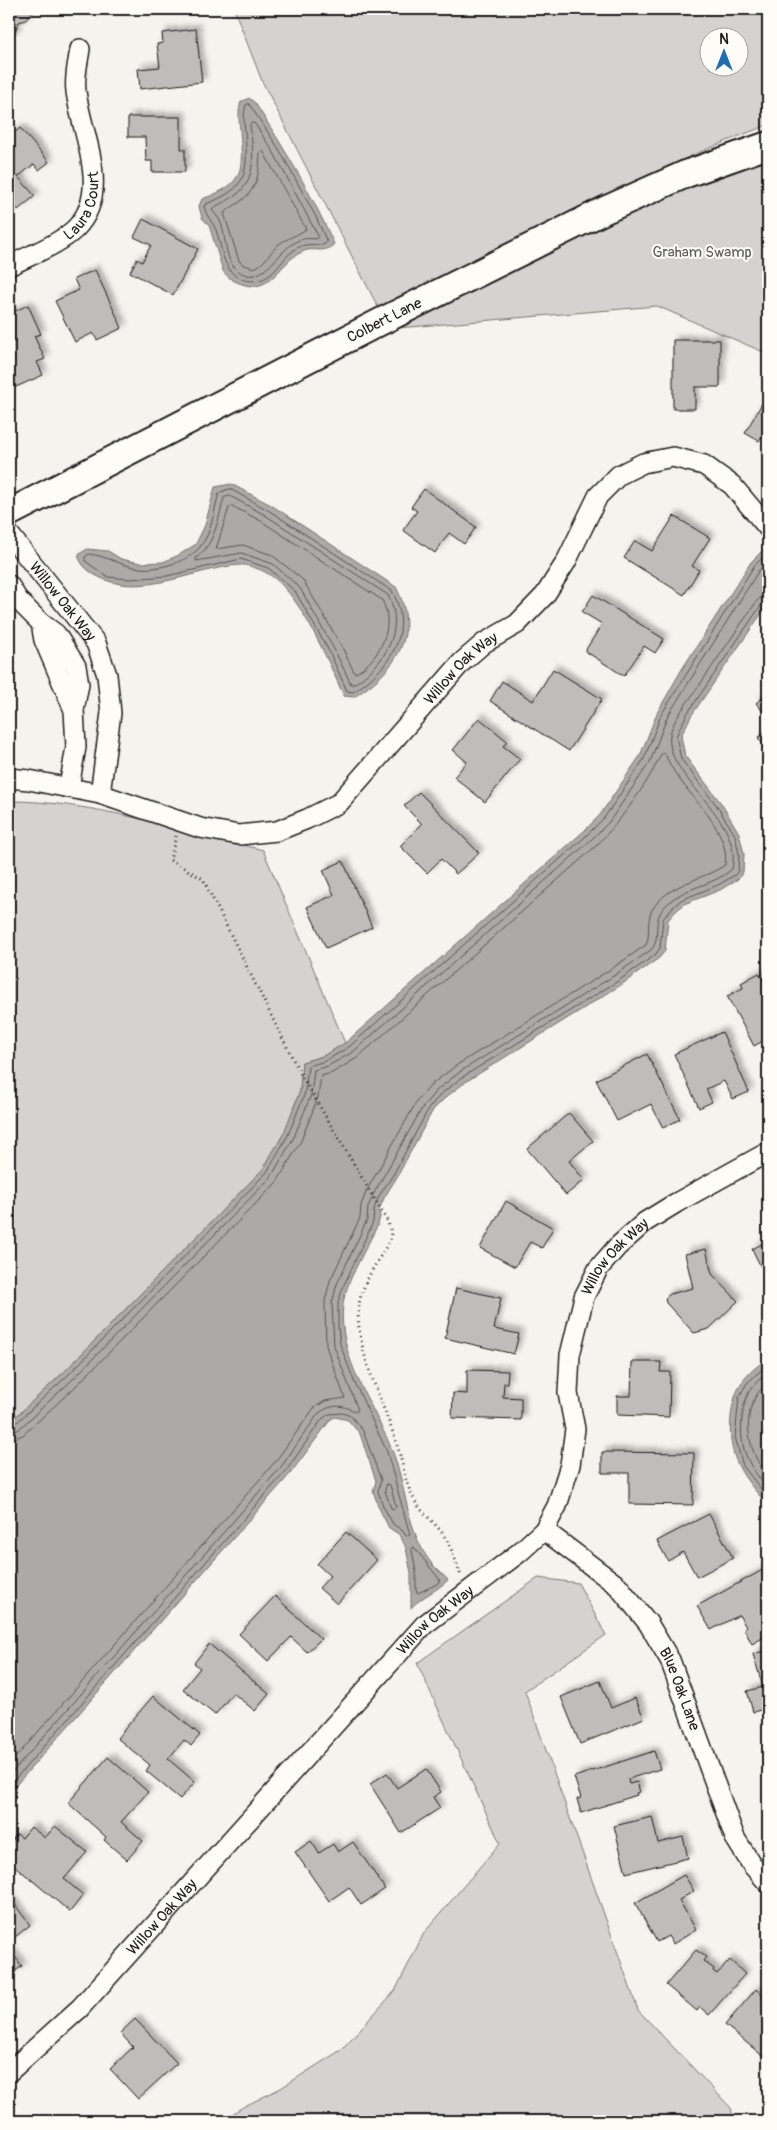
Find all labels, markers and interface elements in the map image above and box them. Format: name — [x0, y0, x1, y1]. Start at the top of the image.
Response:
north arrow — [700, 28, 750, 78]
text: N — [719, 31, 729, 48]
street label: Laura Court — [60, 170, 103, 245]
park label: Graham Swamp — [652, 243, 752, 262]
street label: Colbert Lane — [344, 293, 426, 347]
street label: Willow Oak Way — [25, 558, 100, 646]
street label: Willow Oak Way — [420, 628, 502, 709]
street label: Willow Oak Way — [577, 1214, 653, 1299]
street label: Willow Oak Way — [393, 1581, 478, 1659]
street label: Blue Oak Lane — [655, 1644, 704, 1734]
street label: Willow Oak Way — [123, 1875, 202, 1959]

